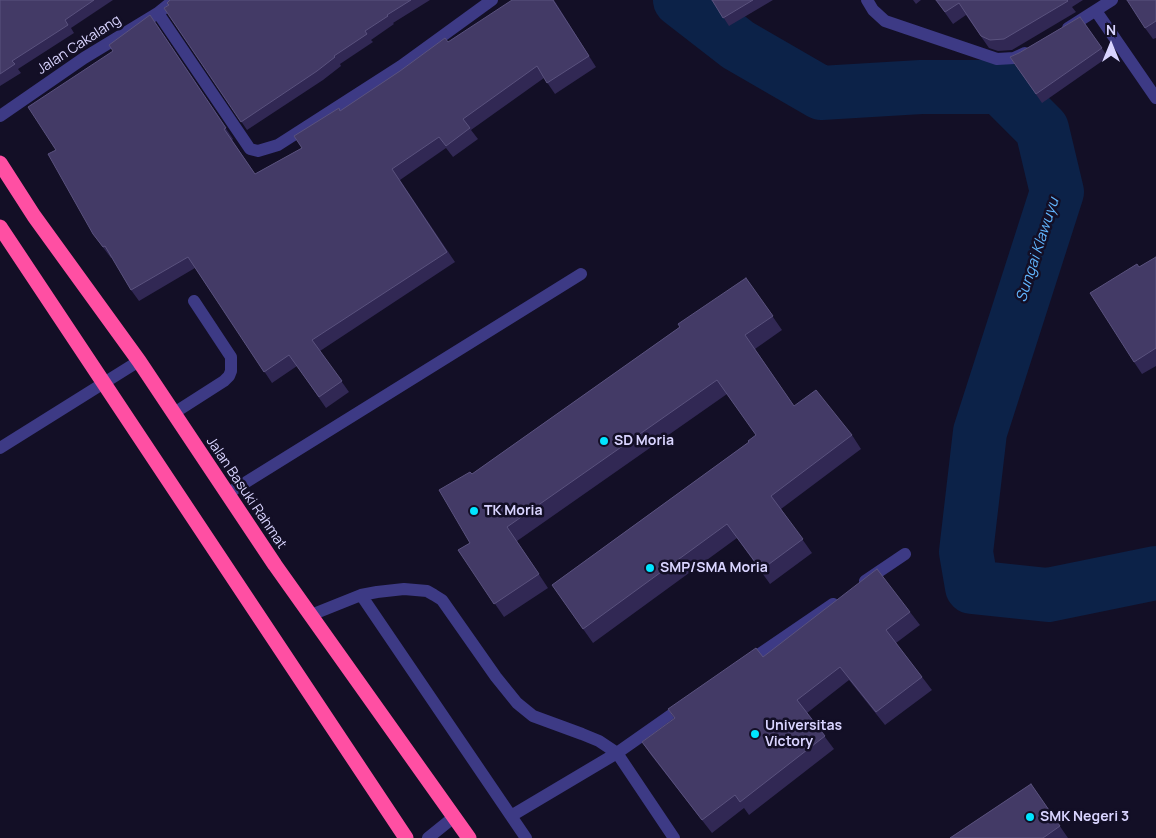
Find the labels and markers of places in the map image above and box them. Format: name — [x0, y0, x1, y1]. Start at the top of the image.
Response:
place label: SD Moria — [614, 433, 674, 449]
marker: SD Moria — [598, 435, 610, 447]
place label: TK Moria — [484, 503, 543, 519]
marker: TK Moria — [468, 505, 480, 517]
place label: SMP/SMA Moria — [660, 560, 768, 576]
marker: SMP/SMA Moria — [644, 562, 656, 574]
place label: Universitas Victory — [765, 718, 842, 750]
marker: Universitas Victory — [749, 728, 761, 740]
place label: SMK Negeri 3 — [1040, 809, 1129, 825]
marker: SMK Negeri 3 — [1024, 811, 1036, 823]

